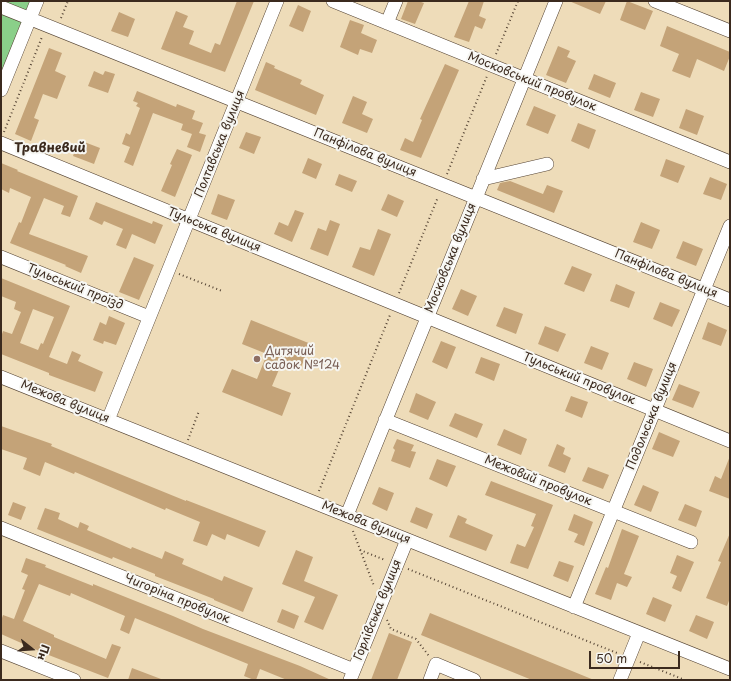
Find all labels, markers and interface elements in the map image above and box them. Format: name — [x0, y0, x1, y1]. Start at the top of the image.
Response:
street label: Московський провулок — [465, 50, 599, 114]
street label: Полтавська вулиця — [192, 88, 248, 200]
street label: Панфілова вулиця — [311, 126, 419, 180]
district label: Травневий — [14, 140, 86, 156]
street label: Московська вулиця — [422, 201, 480, 315]
street label: Тульська вулиця — [165, 205, 263, 255]
street label: Панфілова вулиця — [612, 247, 720, 301]
street label: Тульський проїзд — [25, 261, 125, 313]
place label: Дитячий садок №124 — [265, 345, 340, 373]
street label: Тульський провулок — [521, 350, 637, 408]
marker: Дитячий садок №124 — [252, 354, 262, 364]
street label: Подольська вулиця — [624, 360, 680, 472]
street label: Межова вулиця — [19, 378, 111, 426]
street label: Межовий провулок — [482, 453, 594, 509]
street label: Межова вулиця — [320, 499, 412, 547]
street label: Горлівська вулиця — [351, 557, 405, 663]
street label: Чигоріна провулок — [122, 571, 232, 627]
north arrow — [12, 629, 52, 669]
text: Пн — [33, 643, 54, 663]
scale bar — [591, 643, 682, 669]
text: 50 m — [596, 649, 627, 667]

